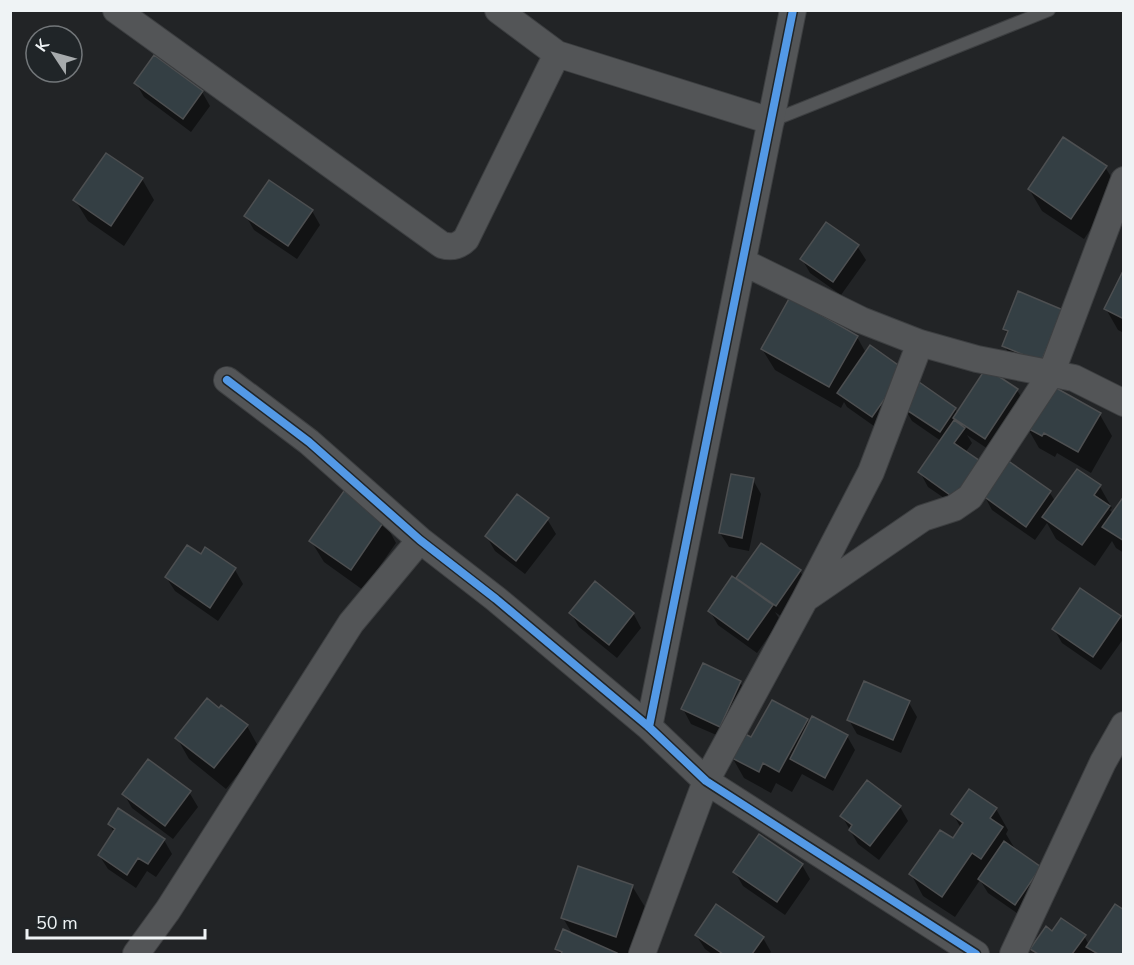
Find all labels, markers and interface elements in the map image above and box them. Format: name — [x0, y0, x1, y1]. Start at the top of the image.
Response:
north arrow — [24, 24, 84, 84]
text: K — [31, 34, 56, 57]
scale bar — [27, 902, 206, 940]
text: 50 m — [36, 911, 78, 935]

